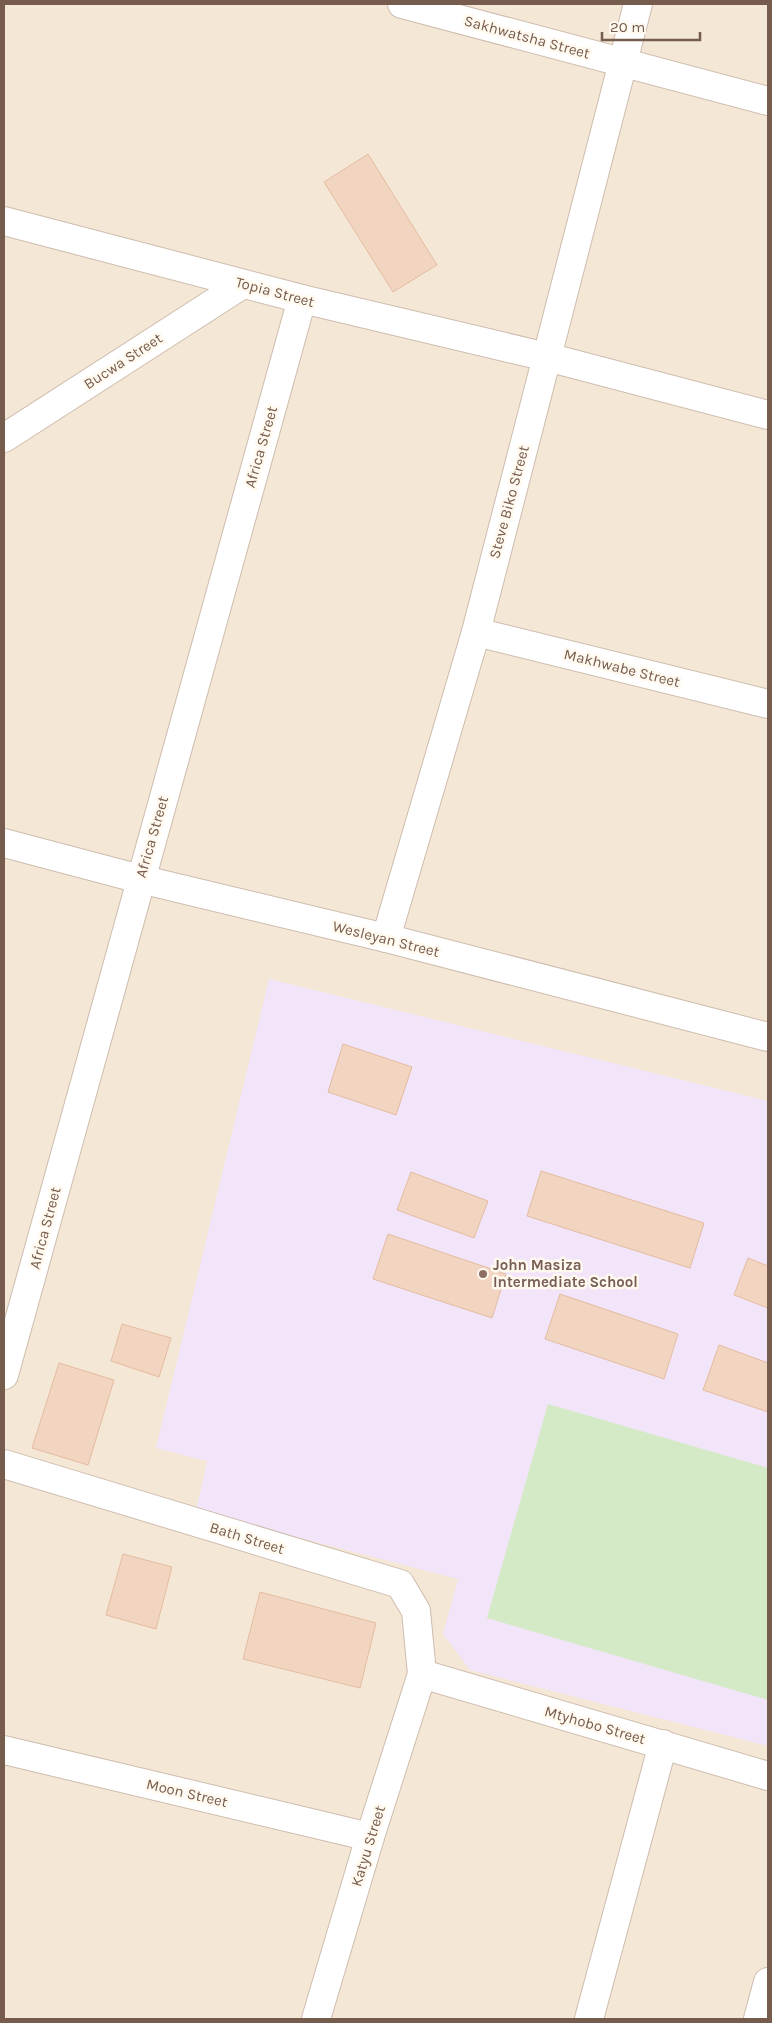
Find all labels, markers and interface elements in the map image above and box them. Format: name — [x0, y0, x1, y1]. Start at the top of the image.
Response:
scale bar — [602, 10, 700, 42]
street label: Sakhwatsha Street — [462, 12, 592, 63]
text: 20 m — [610, 18, 645, 36]
street label: Topia Street — [234, 273, 317, 311]
street label: Bucwa Street — [80, 329, 166, 393]
street label: Africa Street — [241, 404, 281, 490]
street label: Steve Biko Street — [485, 443, 533, 561]
street label: Makhwabe Street — [562, 645, 682, 691]
street label: Africa Street — [132, 794, 172, 880]
street label: Wesleyan Street — [331, 917, 442, 961]
street label: Africa Street — [25, 1185, 65, 1271]
place label: John Masiza Intermediate School — [493, 1256, 638, 1291]
marker: John Masiza Intermediate School — [477, 1268, 489, 1280]
street label: Bath Street — [208, 1518, 287, 1558]
street label: Mtyhobo Street — [542, 1702, 648, 1748]
street label: Moon Street — [145, 1775, 230, 1811]
street label: Katyu Street — [347, 1803, 389, 1889]

